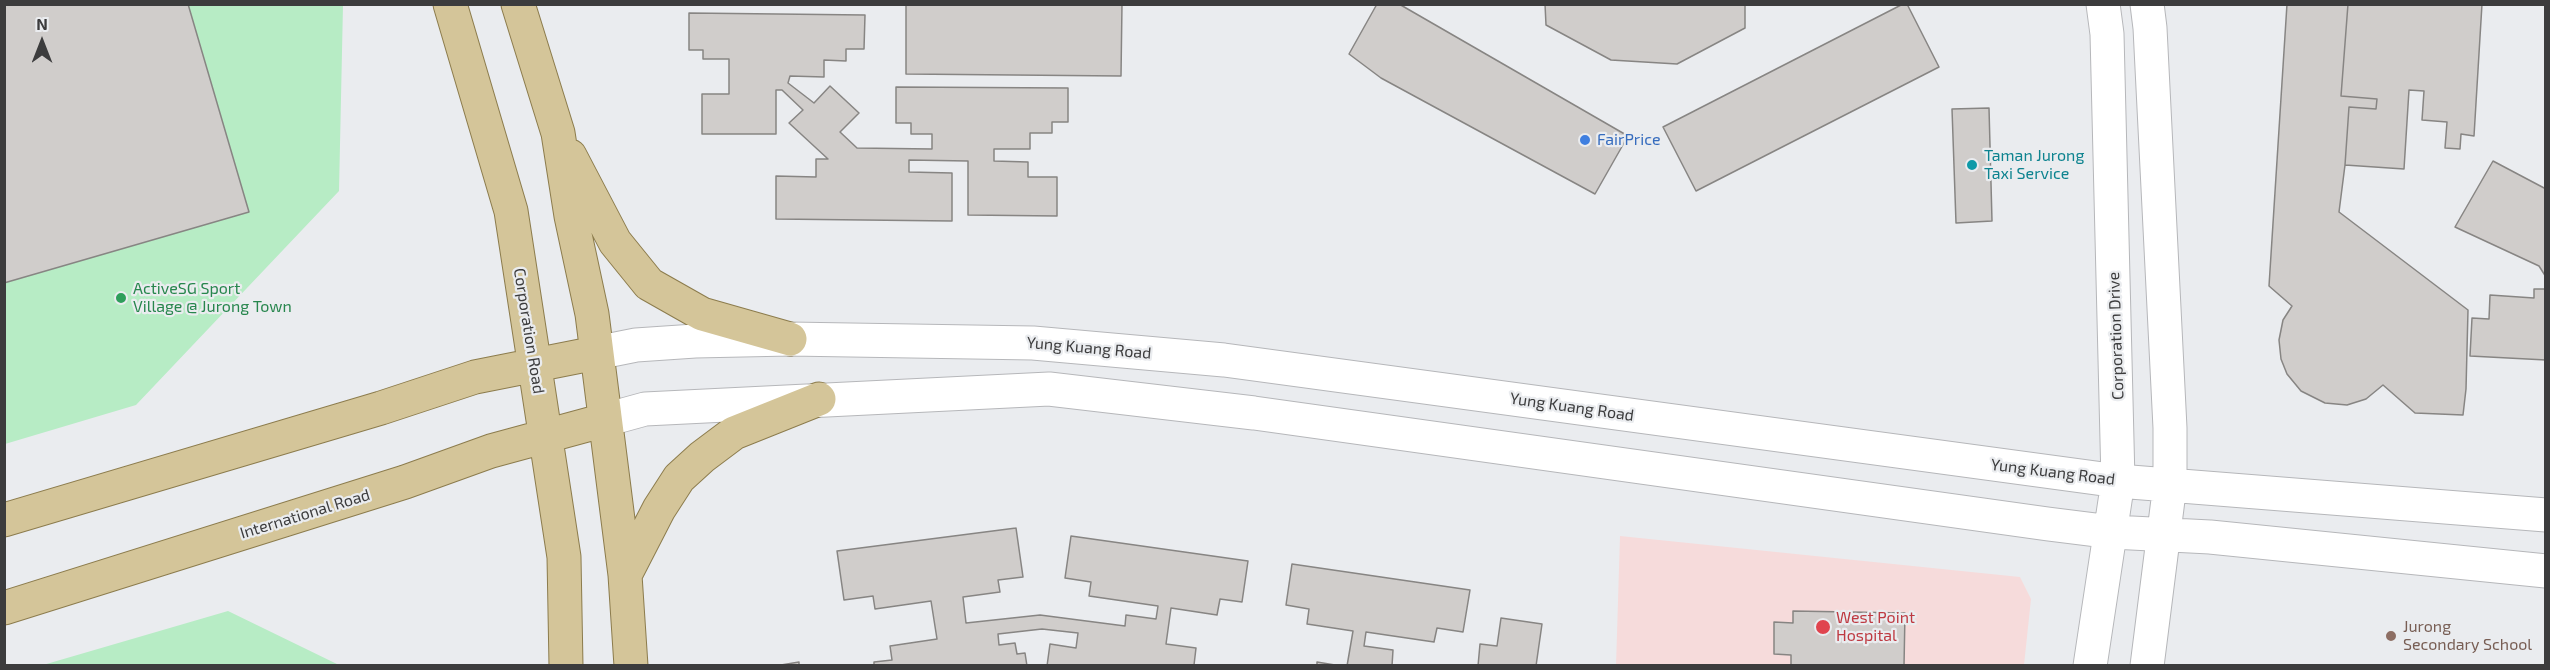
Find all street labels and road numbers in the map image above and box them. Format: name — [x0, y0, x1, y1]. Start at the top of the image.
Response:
street label: Corporation Road — [510, 267, 548, 395]
street label: Corporation Drive — [2104, 272, 2128, 400]
street label: Yung Kuang Road — [1026, 333, 1152, 363]
street label: Yung Kuang Road — [1509, 389, 1635, 425]
street label: Yung Kuang Road — [1990, 455, 2116, 489]
street label: International Road — [238, 485, 372, 543]

